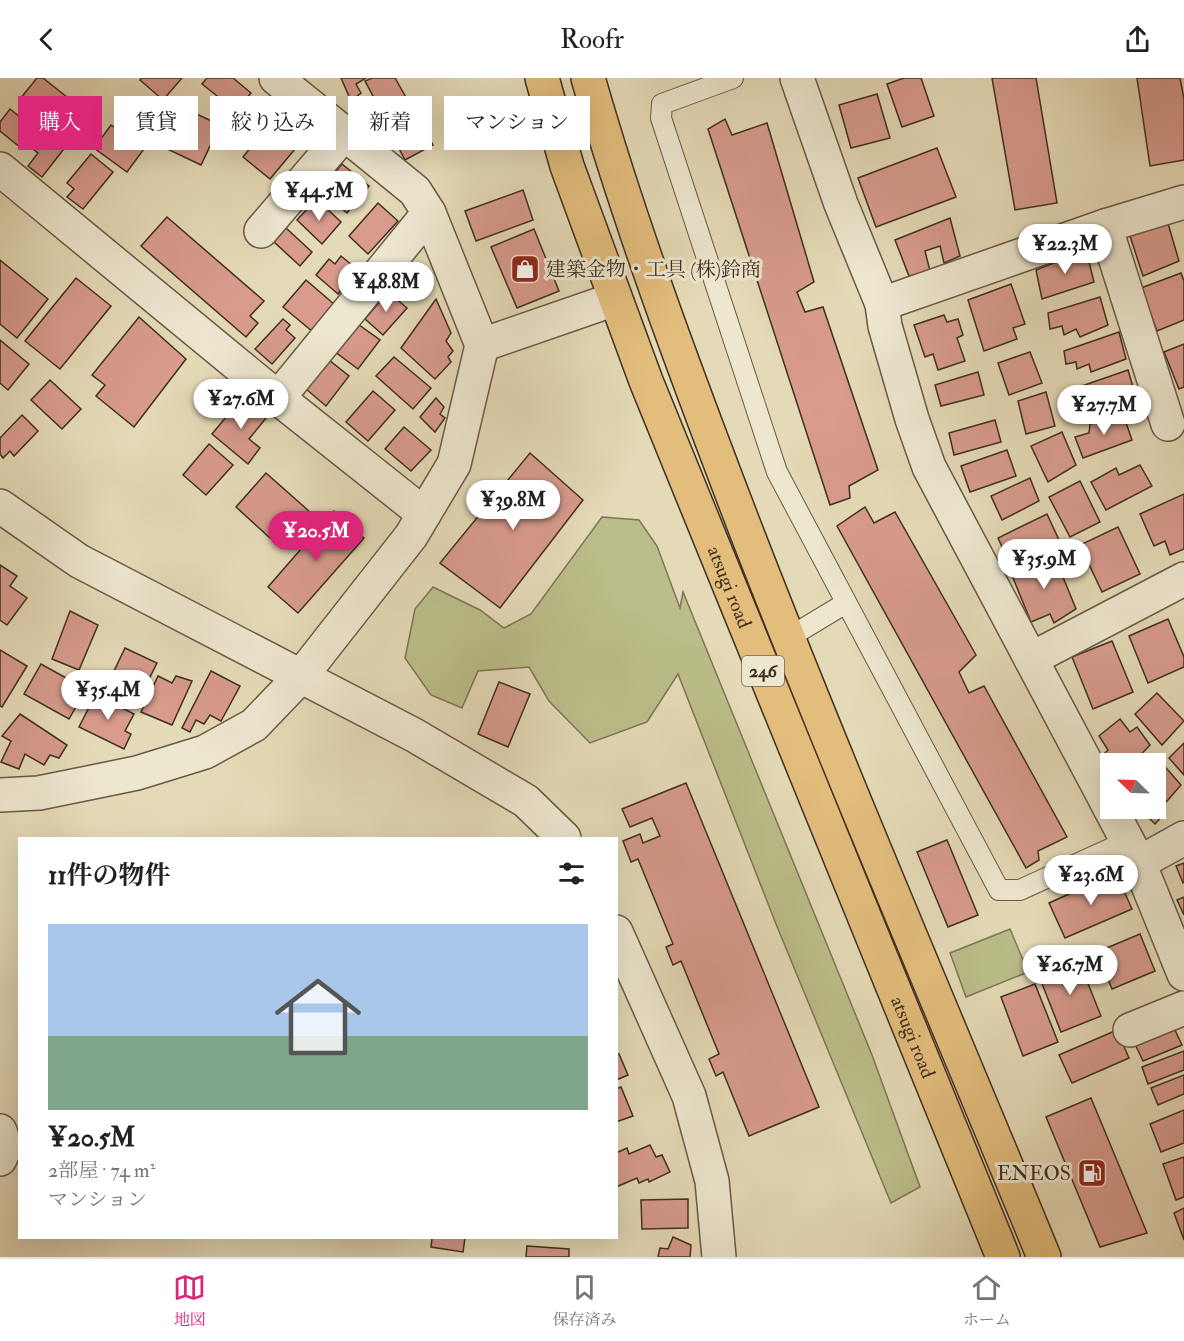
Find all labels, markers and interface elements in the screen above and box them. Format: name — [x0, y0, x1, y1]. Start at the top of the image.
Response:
icon: back — [30, 23, 63, 56]
text: Roofr — [560, 23, 624, 56]
icon: share — [1121, 23, 1154, 56]
chip: 購入 — [18, 96, 102, 150]
chip: 賃貸 — [114, 96, 198, 150]
chip: 絞り込み — [210, 96, 336, 150]
chip: 新着 — [348, 96, 432, 150]
chip: マンション — [444, 96, 590, 150]
pin: ¥44.5M — [270, 171, 368, 222]
text: ¥44.5M — [285, 178, 353, 203]
pin: ¥22.3M — [1016, 224, 1114, 275]
text: ¥22.3M — [1032, 231, 1098, 256]
shop icon: 建築金物・工具 (株)鈴商 — [509, 253, 541, 285]
place label: 建築金物・工具 (株)鈴商 — [546, 257, 761, 282]
pin: ¥48.8M — [337, 262, 435, 313]
text: ¥48.8M — [352, 269, 420, 294]
pin: ¥27.6M — [192, 379, 290, 430]
pin: ¥27.7M — [1055, 385, 1153, 436]
text: ¥27.6M — [207, 386, 275, 411]
text: ¥27.7M — [1071, 392, 1137, 417]
pin: ¥39.8M — [464, 480, 562, 531]
text: ¥39.8M — [480, 487, 546, 512]
pin: ¥20.5M — [267, 511, 365, 562]
text: ¥20.5M — [282, 518, 350, 543]
pin: ¥35.9M — [995, 539, 1093, 590]
street label: atsugi road — [702, 542, 758, 632]
text: ¥35.9M — [1012, 546, 1076, 571]
road number: 246 — [742, 656, 784, 686]
pin: ¥35.4M — [59, 670, 157, 721]
text: ¥35.4M — [75, 677, 141, 702]
north arrow — [1100, 753, 1166, 819]
map controls — [1100, 753, 1166, 819]
pin: ¥23.6M — [1042, 855, 1140, 906]
icon: filters — [555, 857, 588, 890]
text: 11件の物件 — [48, 860, 171, 892]
text: ¥23.6M — [1058, 862, 1124, 887]
pin: ¥26.7M — [1021, 945, 1119, 996]
text: ¥26.7M — [1037, 952, 1103, 977]
icon: home — [264, 963, 372, 1071]
street label: atsugi road — [885, 992, 941, 1082]
text: ¥20.5M — [48, 1122, 135, 1154]
fuel station icon: ENEOS — [1076, 1157, 1108, 1189]
text: 2部屋 · 74 m² — [48, 1158, 155, 1183]
place label: ENEOS — [997, 1161, 1071, 1186]
text: マンション — [48, 1187, 147, 1212]
tab: 地図 — [173, 1271, 206, 1330]
tab: 保存済み — [552, 1271, 616, 1330]
tab: ホーム — [963, 1271, 1011, 1330]

